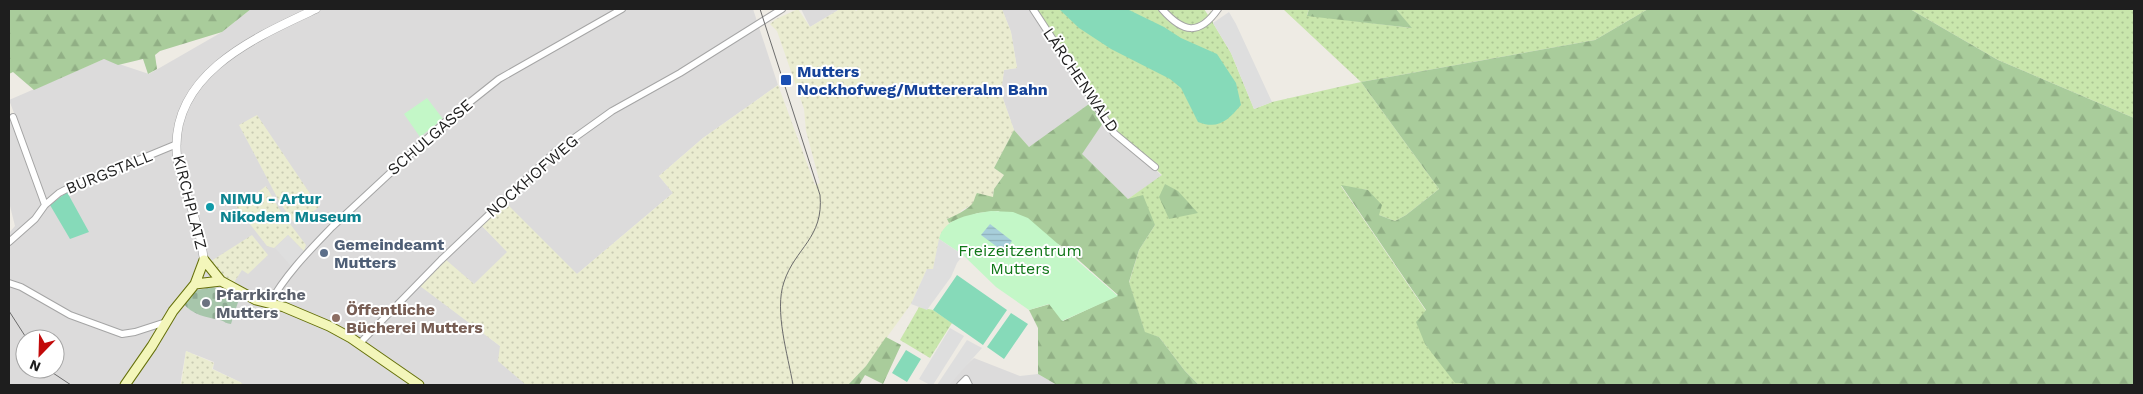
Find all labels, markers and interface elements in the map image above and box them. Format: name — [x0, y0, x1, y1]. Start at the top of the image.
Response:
street label: LÄRCHENWALD — [1039, 24, 1123, 136]
place label: Mutters Nockhofweg/Muttereralm Bahn — [797, 62, 1048, 99]
marker: Mutters Nockhofweg/Muttereralm Bahn — [779, 73, 793, 87]
street label: SCHULGASSE — [384, 95, 476, 179]
street label: NOCKHOFWEG — [482, 131, 582, 221]
street label: BURGSTALL — [63, 146, 155, 198]
street label: KIRCHPLATZ — [169, 153, 211, 251]
place label: NIMU - Artur Nikodem Museum — [220, 189, 362, 226]
marker: NIMU - Artur Nikodem Museum — [204, 201, 216, 213]
place label: Gemeindeamt Mutters — [334, 235, 444, 272]
park label: Freizeitzentrum Mutters — [958, 241, 1082, 278]
marker: Gemeindeamt Mutters — [318, 247, 330, 259]
place label: Pfarrkirche Mutters — [216, 285, 306, 322]
marker: Pfarrkirche Mutters — [200, 297, 212, 309]
place label: Öffentliche Bücherei Mutters — [346, 300, 483, 337]
marker: Öffentliche Bücherei Mutters — [330, 312, 342, 324]
north arrow — [15, 329, 65, 379]
text: N — [27, 357, 43, 375]

